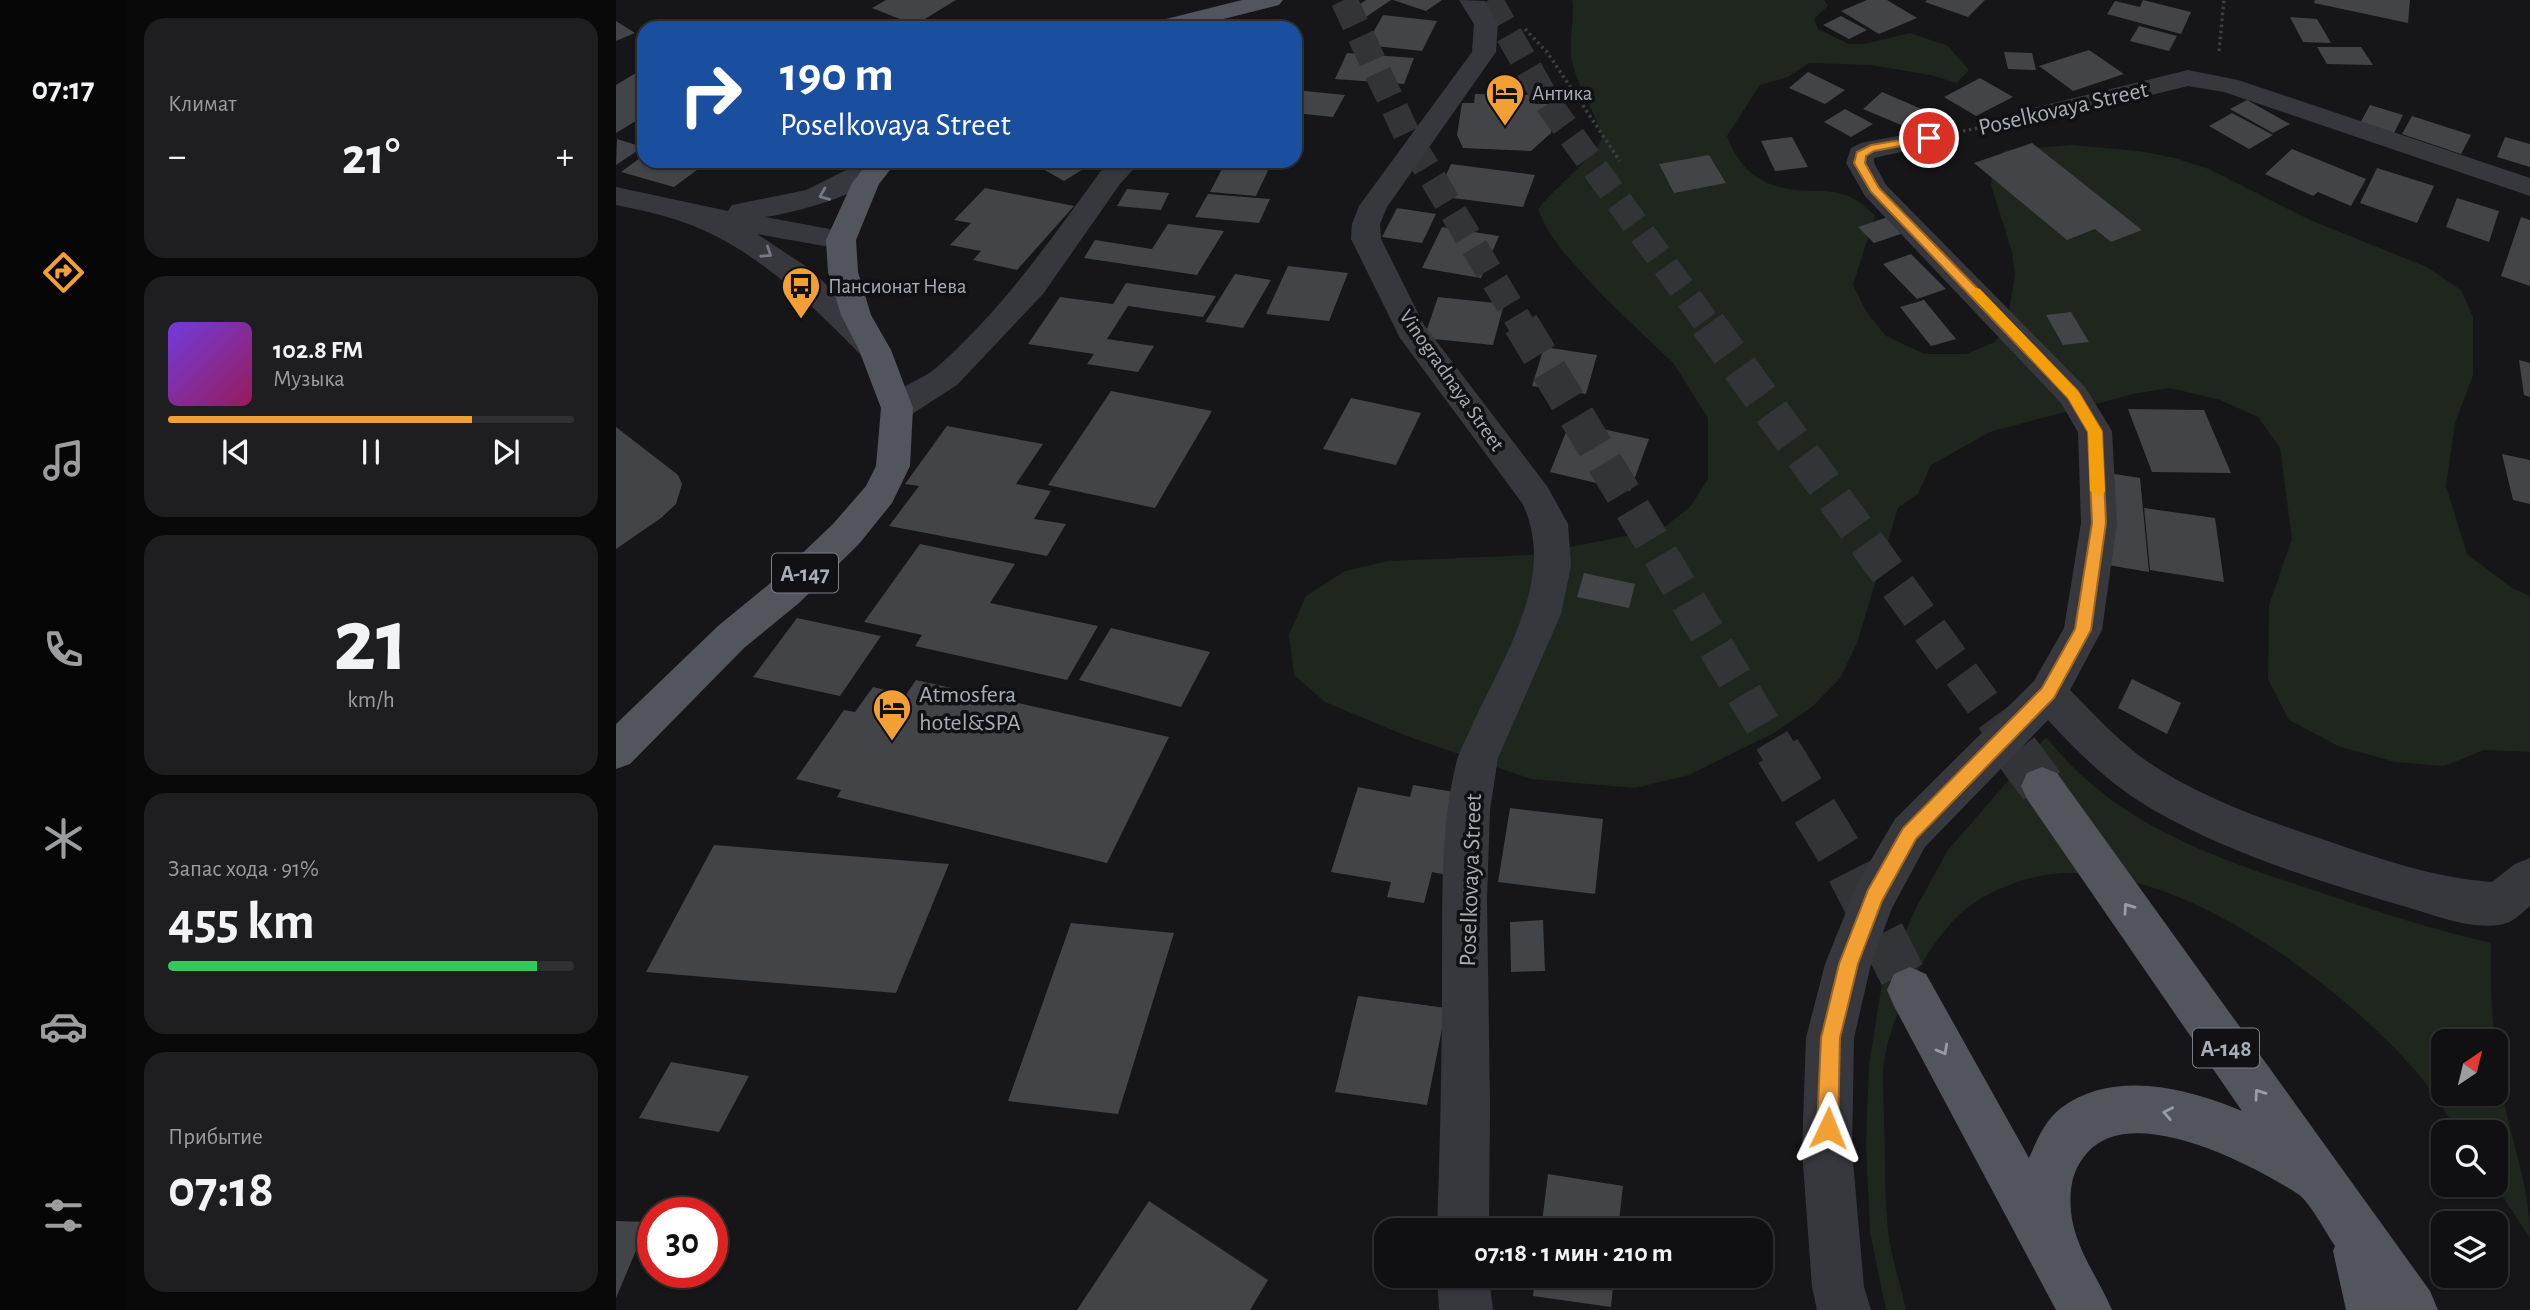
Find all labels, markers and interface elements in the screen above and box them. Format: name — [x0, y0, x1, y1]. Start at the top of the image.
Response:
icon: right — [665, 49, 756, 140]
text: 190 m — [780, 51, 894, 100]
hotel icon: Антика — [1484, 72, 1526, 127]
text: 07:17 — [31, 73, 95, 105]
street label: Poselkovaya Street — [1976, 78, 2151, 140]
place label: Антика — [1532, 83, 1593, 104]
text: Климат — [168, 93, 237, 116]
pin — [1899, 108, 1959, 168]
text: Poselkovaya Street — [780, 109, 1011, 141]
icon: arrive — [1910, 119, 1948, 157]
text: 21° — [342, 131, 400, 183]
text: − — [168, 138, 186, 176]
text: + — [556, 138, 574, 176]
one-way arrow — [819, 186, 831, 200]
one-way arrow — [759, 245, 772, 258]
icon: directions — [39, 248, 88, 297]
bus stop icon: Пансионат Нева — [780, 265, 822, 320]
place label: Пансионат Нева — [828, 276, 967, 297]
street label: Vinogradnaya Street — [1395, 306, 1508, 455]
text: 102.8 FM — [273, 337, 363, 363]
text: Музыка — [273, 368, 345, 391]
icon: previous — [217, 433, 255, 471]
icon: pause — [352, 433, 390, 471]
icon: next — [487, 433, 525, 471]
icon: music — [39, 436, 88, 485]
road number: А-147 — [772, 554, 838, 593]
text: 21 — [333, 596, 409, 687]
icon: phone — [39, 625, 88, 674]
place label: Atmosfera hotel&SPA — [919, 683, 1021, 735]
hotel icon: Atmosfera hotel&SPA — [871, 687, 913, 742]
text: km/h — [347, 689, 395, 712]
street label: Poselkovaya Street — [1456, 793, 1486, 967]
icon: climate — [39, 814, 88, 863]
text: Запас хода · 91% — [168, 858, 319, 881]
text: 455 km — [168, 896, 315, 948]
one-way arrow — [2124, 903, 2136, 916]
icon: car — [39, 1002, 88, 1051]
road number: А-148 — [2193, 1028, 2259, 1068]
north arrow — [2431, 1029, 2508, 1106]
map controls — [2431, 1029, 2508, 1288]
one-way arrow — [1934, 1043, 1948, 1055]
one-way arrow — [2255, 1089, 2267, 1102]
position arrow — [1791, 1091, 1865, 1165]
one-way arrow — [2162, 1106, 2174, 1121]
button: search — [2431, 1120, 2508, 1197]
text: Прибытие — [168, 1126, 263, 1149]
text: 07:18 — [168, 1164, 274, 1216]
icon: filters — [39, 1191, 88, 1240]
speed limit sign: 30 — [637, 1197, 728, 1288]
button: layers — [2431, 1211, 2508, 1288]
text: 07:18 · 1 мин · 210 m — [1474, 1240, 1673, 1266]

